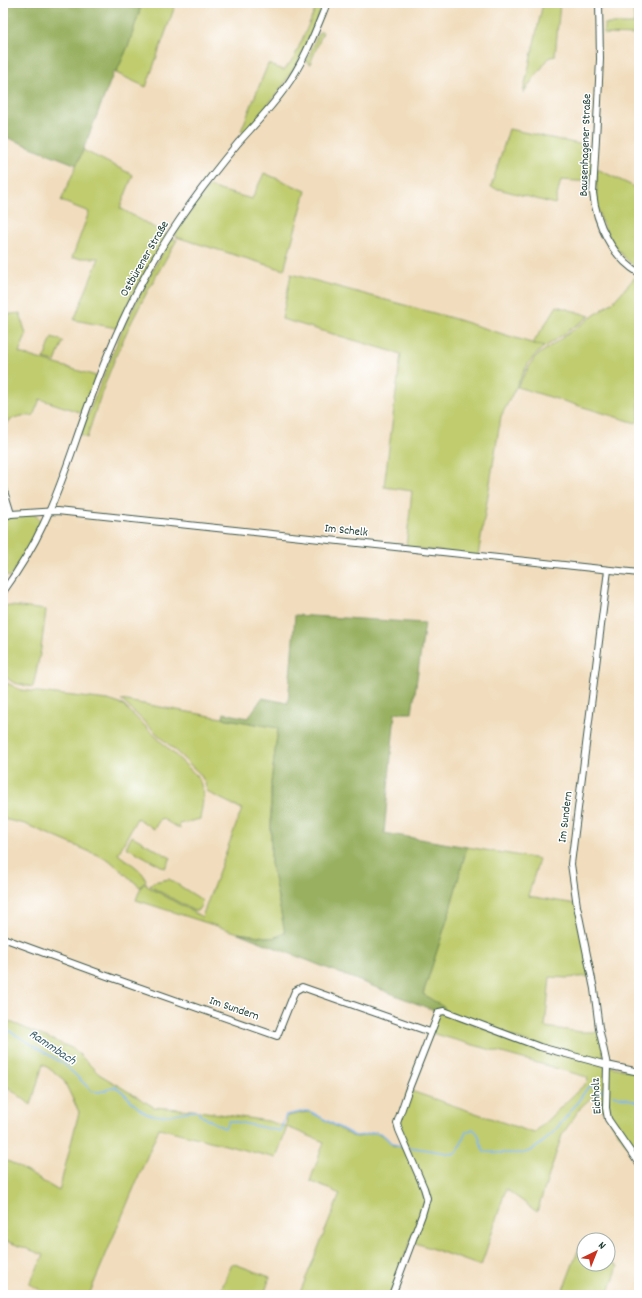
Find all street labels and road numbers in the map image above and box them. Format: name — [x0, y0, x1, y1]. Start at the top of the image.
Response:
street label: Bausenhagener Straße — [576, 93, 596, 197]
street label: Ostbürener Straße — [116, 218, 174, 300]
street label: Im Schelk — [324, 520, 369, 542]
street label: Im Sundern — [554, 790, 578, 844]
street label: Im Sundern — [207, 993, 262, 1026]
street label: Eichholz — [588, 1077, 606, 1115]

